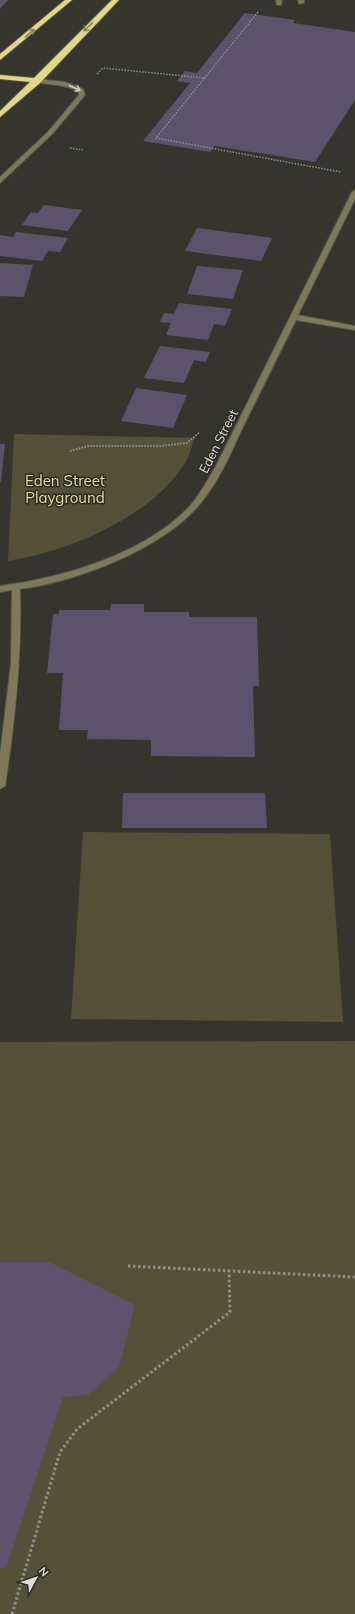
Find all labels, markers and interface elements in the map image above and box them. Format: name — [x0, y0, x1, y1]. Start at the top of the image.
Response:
one-way arrow — [83, 22, 93, 32]
one-way arrow — [24, 28, 35, 37]
one-way arrow — [68, 84, 80, 92]
street label: Eden Street — [195, 406, 241, 476]
park label: Eden Street Playground — [25, 471, 105, 507]
north arrow — [16, 1558, 56, 1598]
text: N — [36, 1564, 52, 1579]

